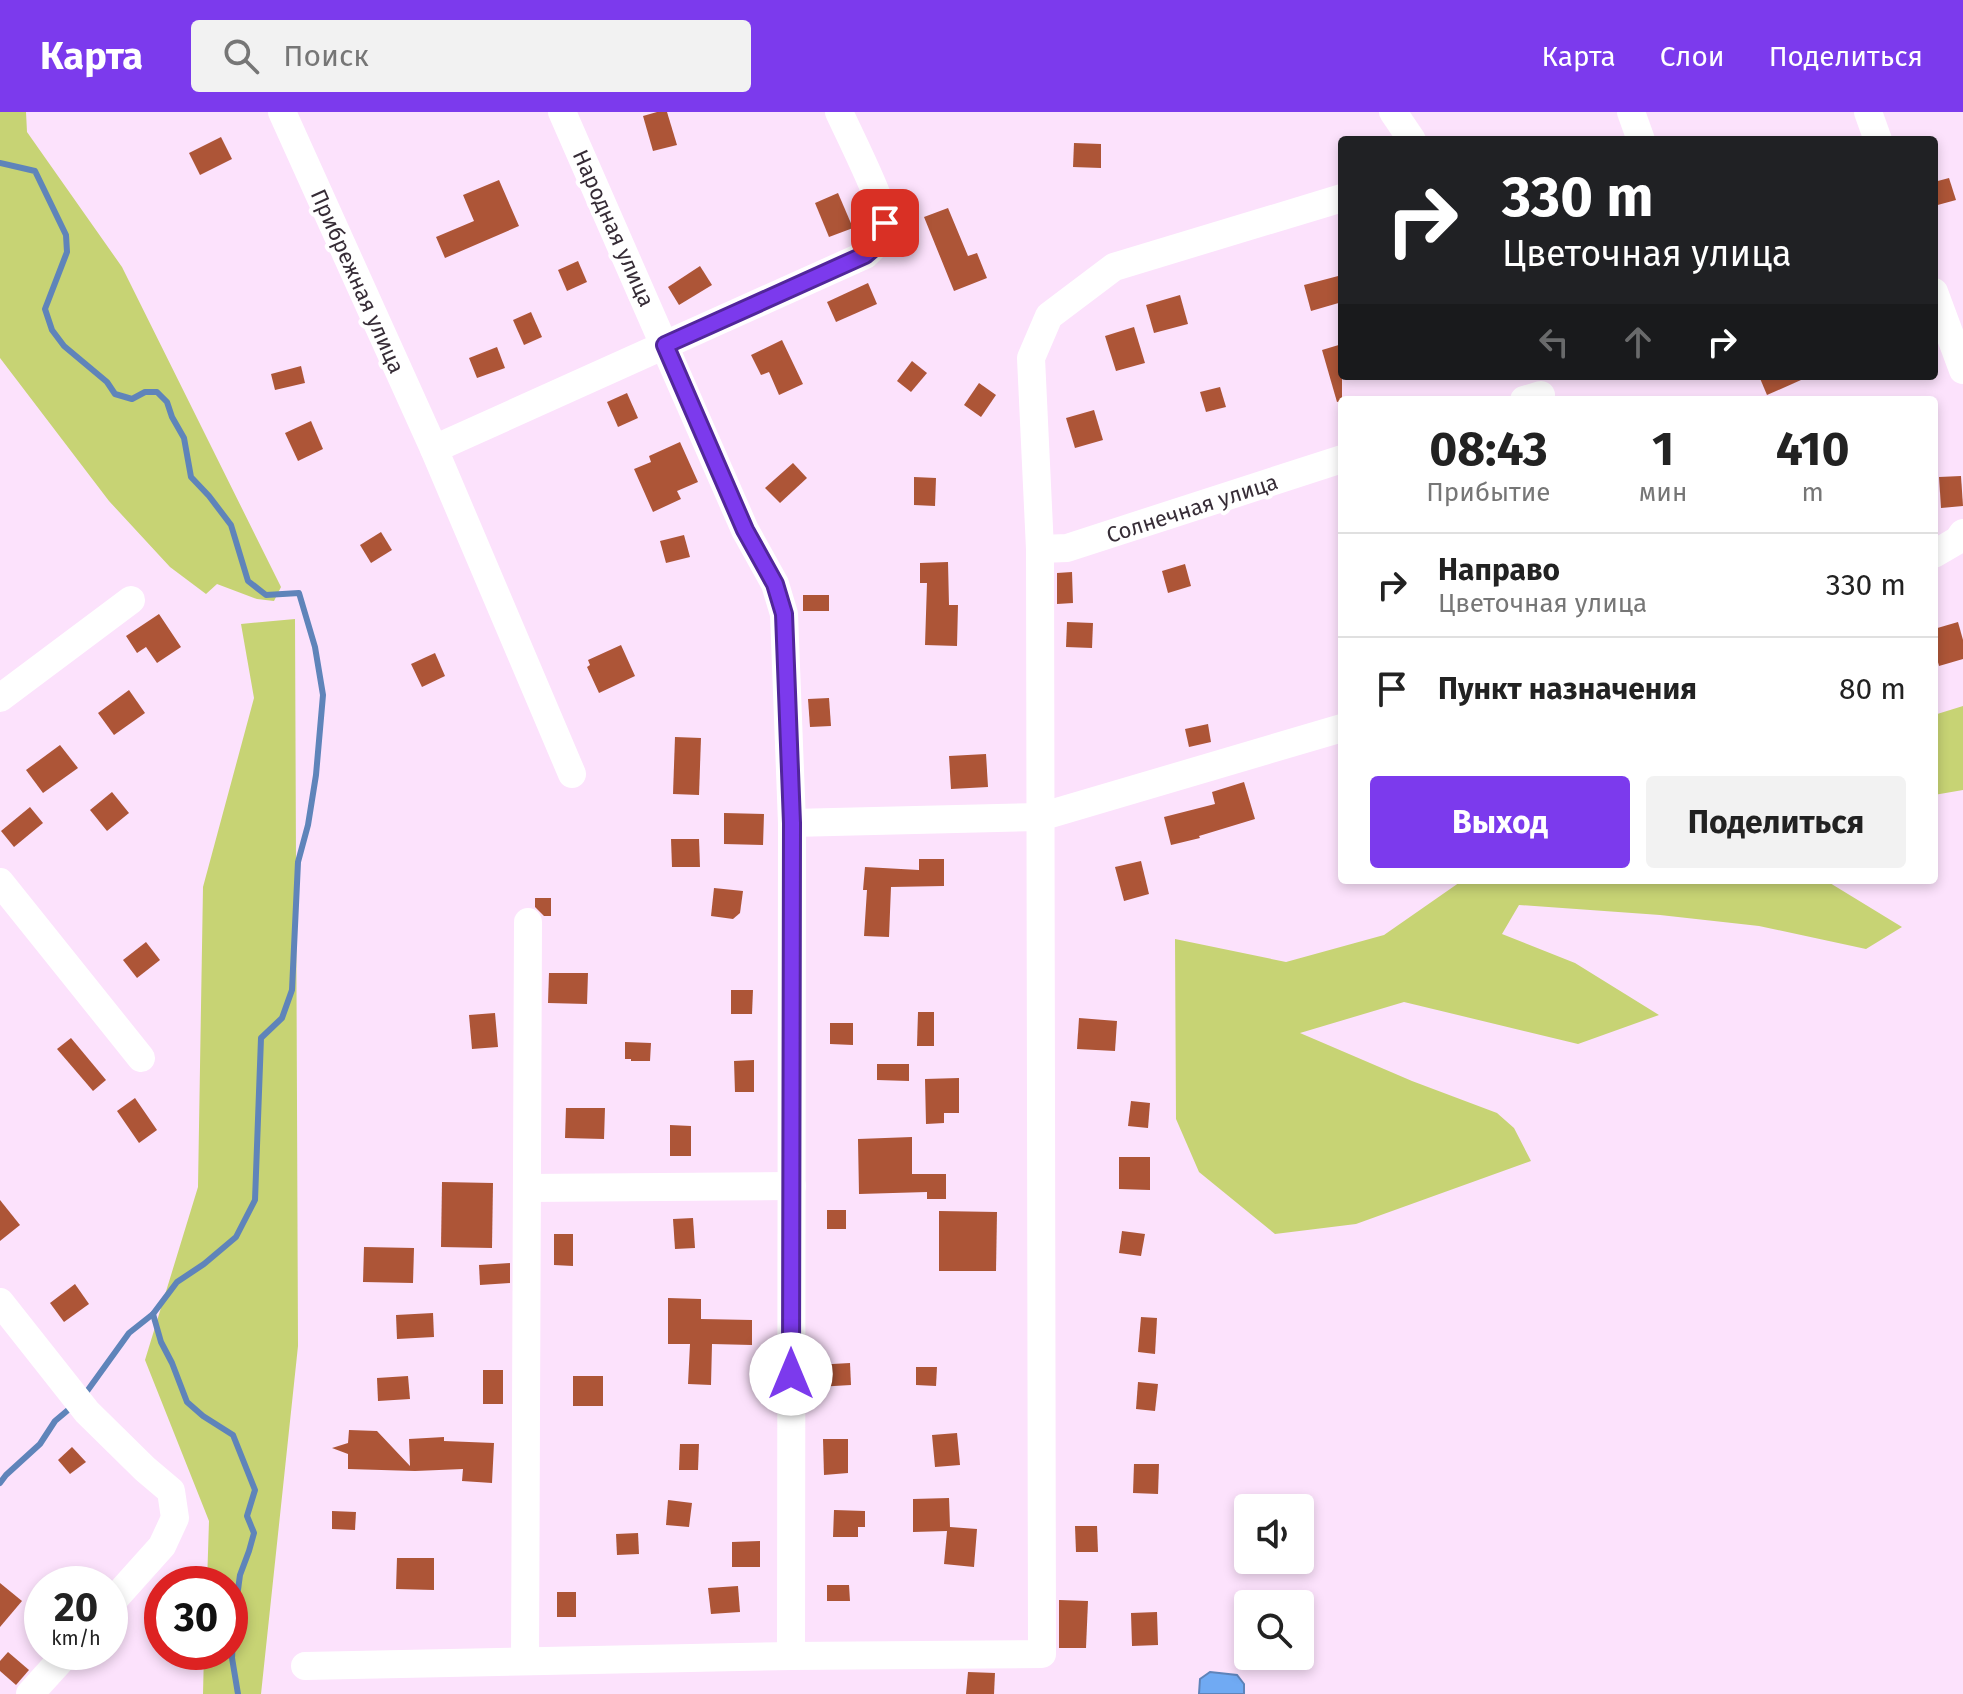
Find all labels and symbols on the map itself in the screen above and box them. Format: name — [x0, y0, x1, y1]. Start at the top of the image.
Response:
street label: Народная улица — [567, 145, 660, 311]
street label: Прибрежная улица — [305, 185, 410, 377]
pin — [851, 189, 919, 257]
street label: Солнечная улица — [1103, 468, 1281, 549]
position arrow — [749, 1332, 833, 1416]
speed limit sign: 30 — [144, 1566, 248, 1670]

